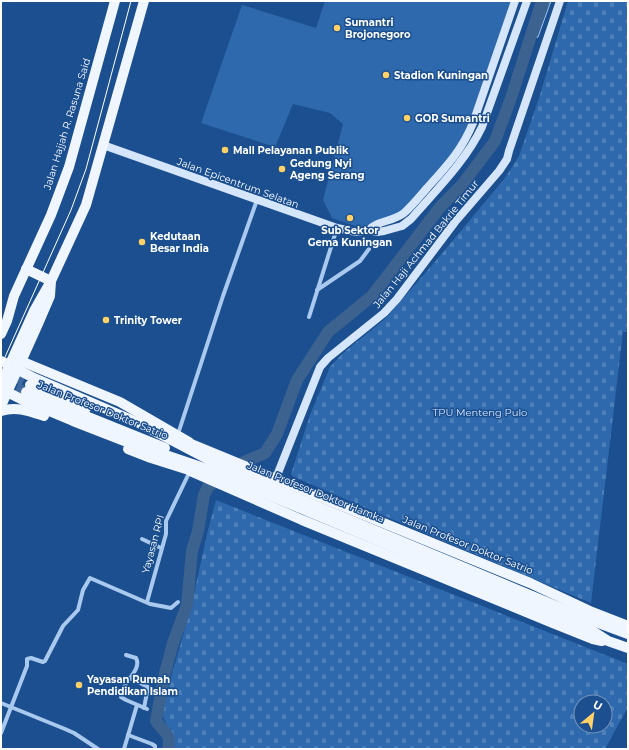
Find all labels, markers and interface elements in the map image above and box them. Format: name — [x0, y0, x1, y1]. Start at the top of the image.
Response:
place label: Sumantri Brojonegoro — [345, 16, 411, 41]
marker: Sumantri Brojonegoro — [332, 23, 342, 33]
street label: Jalan Hajjah R. Rasuna Said — [40, 57, 93, 192]
place label: Stadion Kuningan — [394, 69, 488, 82]
marker: Stadion Kuningan — [381, 70, 391, 80]
place label: GOR Sumantri — [415, 112, 490, 125]
marker: GOR Sumantri — [402, 113, 412, 123]
place label: Mall Pelayanan Publik — [233, 144, 349, 157]
marker: Mall Pelayanan Publik — [220, 145, 230, 155]
street label: Jalan Epicentrum Selatan — [174, 155, 301, 211]
place label: Gedung Nyi Ageng Serang — [289, 157, 364, 182]
marker: Gedung Nyi Ageng Serang — [277, 164, 287, 174]
street label: Jalan Haji Achmad Bakrie Timur — [370, 177, 482, 311]
marker: Sub Sektor Gema Kuningan — [345, 213, 355, 223]
place label: Sub Sektor Gema Kuningan — [308, 224, 392, 249]
place label: Kedutaan Besar India — [150, 230, 209, 255]
marker: Kedutaan Besar India — [137, 237, 147, 247]
place label: Trinity Tower — [114, 314, 183, 327]
marker: Trinity Tower — [101, 315, 111, 325]
street label: Jalan Profesor Doktor Satrio — [35, 377, 170, 442]
park label: TPU Menteng Pulo — [433, 406, 527, 419]
street label: Jalan Profesor Doktor Hamka — [245, 458, 386, 526]
street label: Jalan Profesor Doktor Satrio — [400, 512, 535, 577]
street label: Yayasan RPI — [139, 513, 167, 575]
place label: Yayasan Rumah Pendidikan Islam — [86, 673, 178, 698]
marker: Yayasan Rumah Pendidikan Islam — [74, 680, 84, 690]
north arrow — [573, 694, 613, 734]
text: U — [591, 697, 605, 713]

